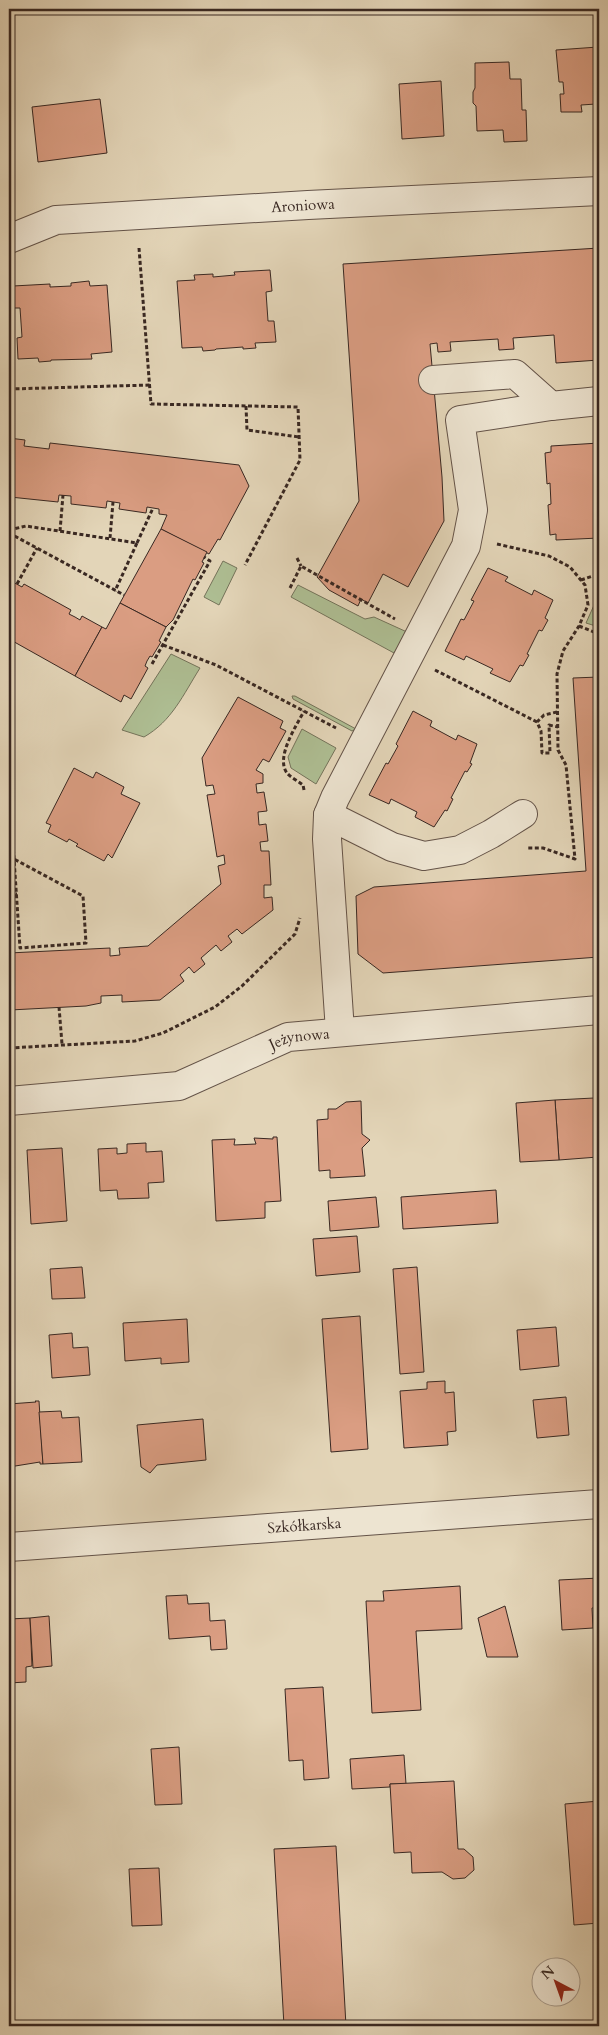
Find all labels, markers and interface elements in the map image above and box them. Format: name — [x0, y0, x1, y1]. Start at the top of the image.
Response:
street label: Aroniowa — [271, 194, 336, 217]
street label: Jeżynowa — [264, 1023, 331, 1055]
street label: Szkółkarska — [267, 1513, 342, 1538]
north arrow — [530, 1958, 580, 2008]
text: N — [537, 1961, 559, 1984]

